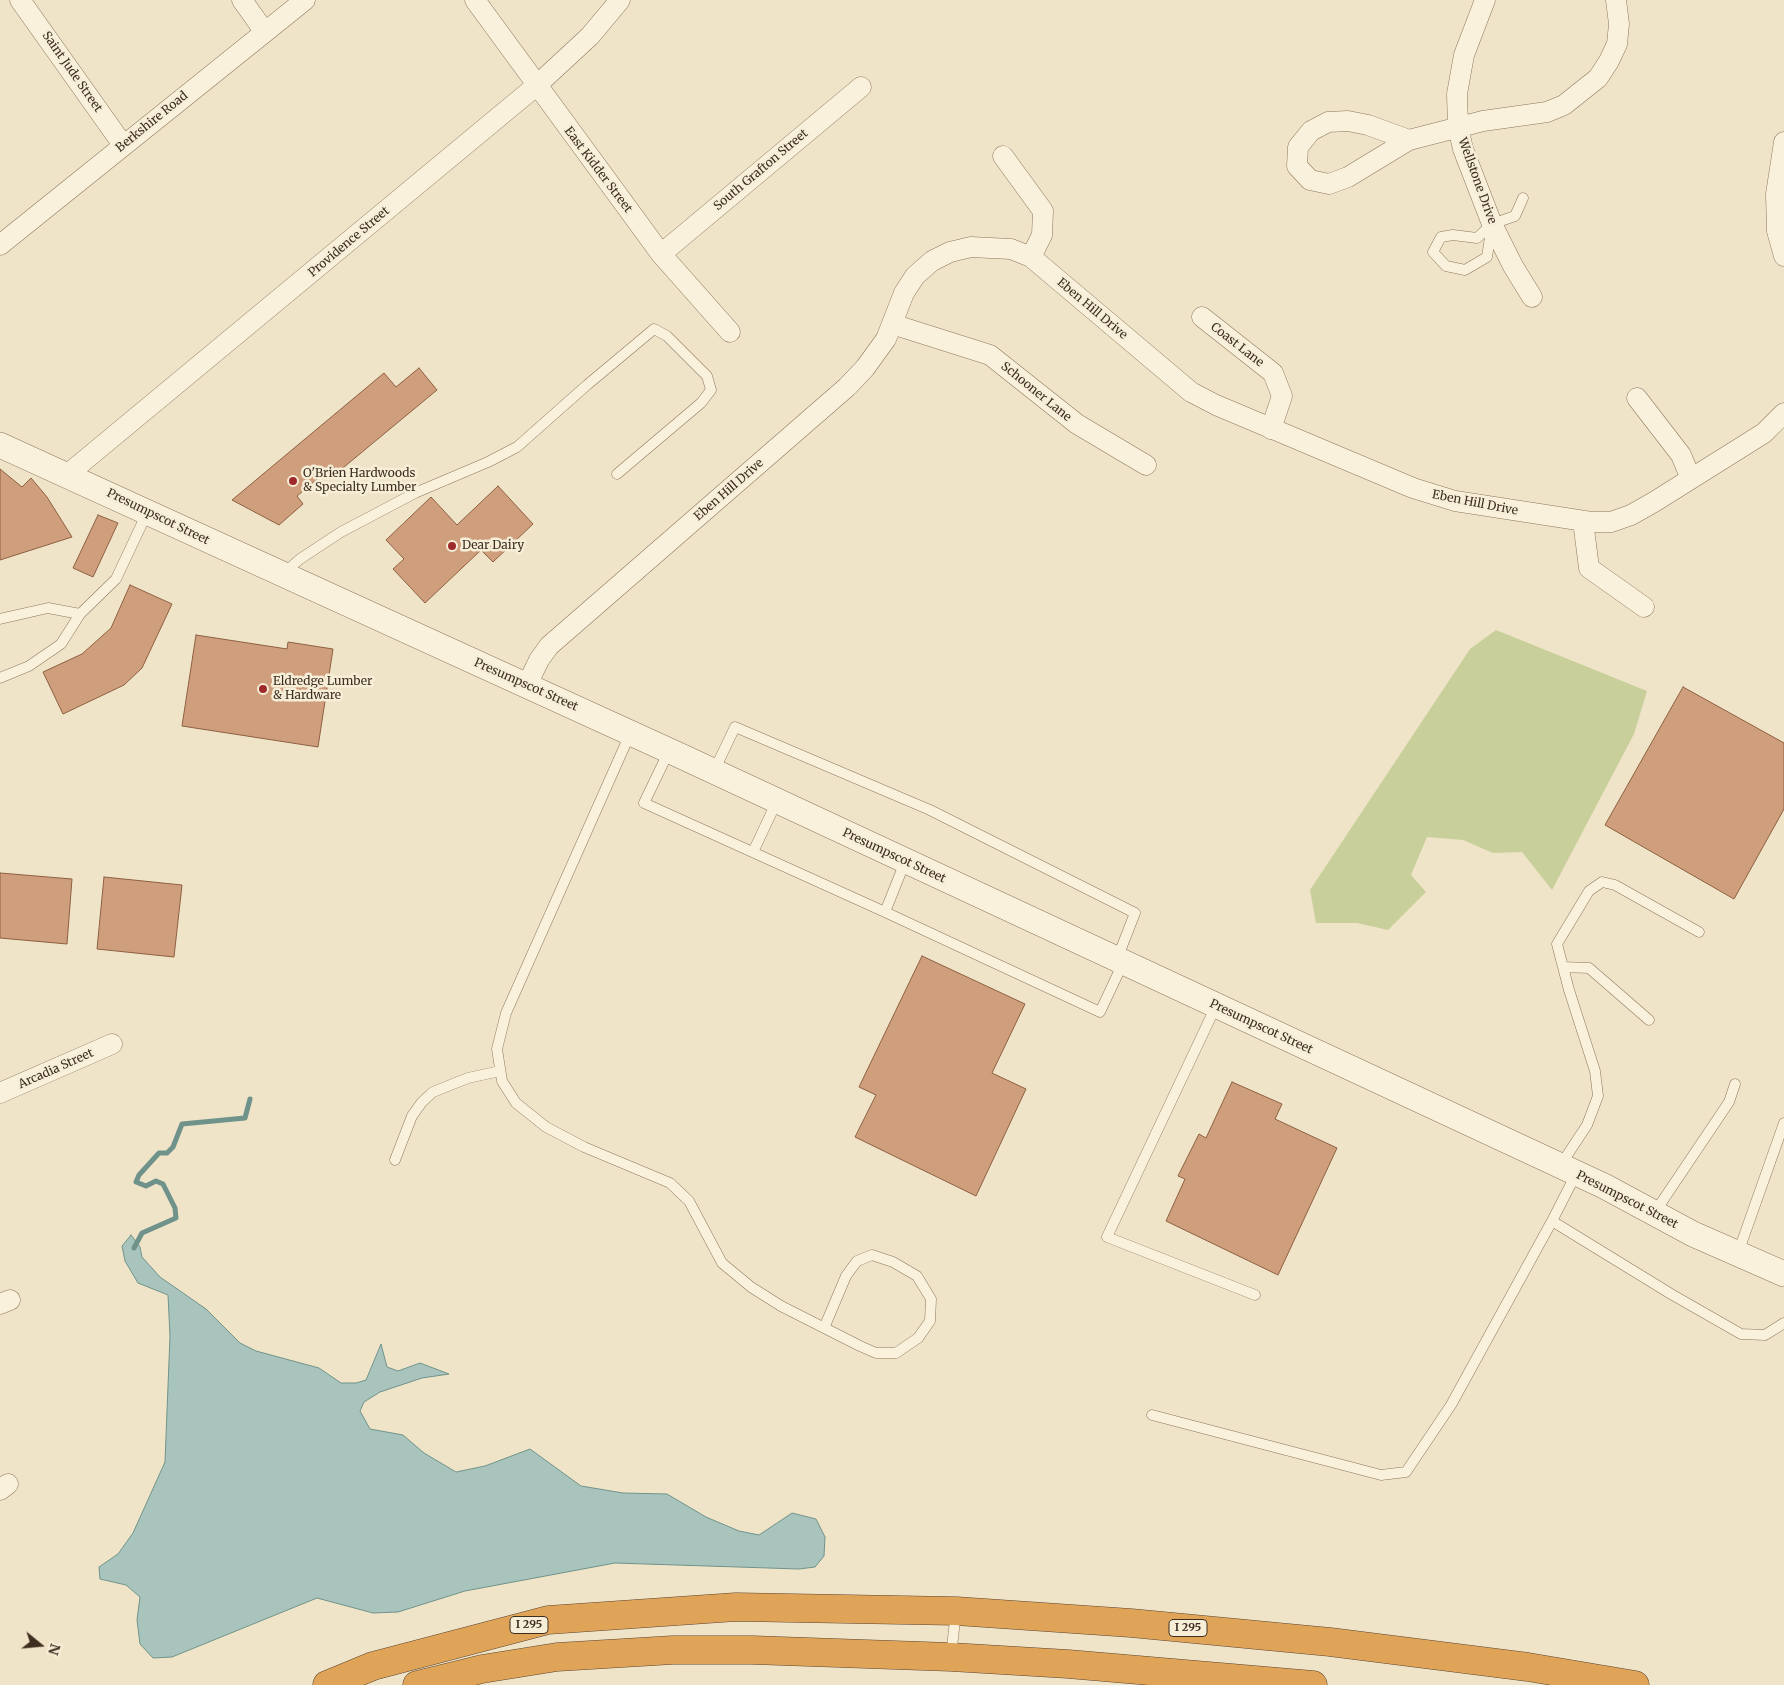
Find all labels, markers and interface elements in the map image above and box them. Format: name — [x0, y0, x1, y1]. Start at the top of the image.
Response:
street label: Saint Jude Street — [39, 29, 105, 115]
street label: Berkshire Road — [113, 89, 191, 155]
street label: East Kidder Street — [561, 124, 635, 216]
street label: South Grafton Street — [711, 126, 811, 214]
street label: Wellstone Drive — [1455, 136, 1499, 226]
street label: Providence Street — [306, 204, 392, 280]
street label: Eben Hill Drive — [1054, 275, 1130, 343]
street label: Coast Lane — [1208, 320, 1266, 370]
street label: Schooner Lane — [998, 359, 1074, 425]
street label: Eben Hill Drive — [691, 456, 767, 524]
place label: O'Brien Hardwoods & Specialty Lumber — [303, 467, 416, 495]
marker: O'Brien Hardwoods & Specialty Lumber — [287, 475, 299, 487]
street label: Presumpscot Street — [104, 486, 212, 548]
street label: Eben Hill Drive — [1431, 488, 1519, 518]
place label: Dear Dairy — [462, 539, 524, 553]
marker: Dear Dairy — [446, 540, 458, 552]
street label: Presumpscot Street — [472, 656, 580, 714]
place label: Eldredge Lumber & Hardware — [273, 675, 372, 703]
marker: Eldredge Lumber & Hardware — [257, 683, 269, 695]
street label: Presumpscot Street — [840, 826, 948, 886]
street label: Presumpscot Street — [1207, 997, 1315, 1057]
street label: Arcadia Street — [16, 1046, 96, 1092]
street label: Presumpscot Street — [1574, 1168, 1680, 1232]
road number: I 295 — [510, 1616, 548, 1634]
north arrow — [15, 1620, 65, 1670]
road number: I 295 — [1169, 1620, 1207, 1636]
text: N — [44, 1641, 65, 1657]

